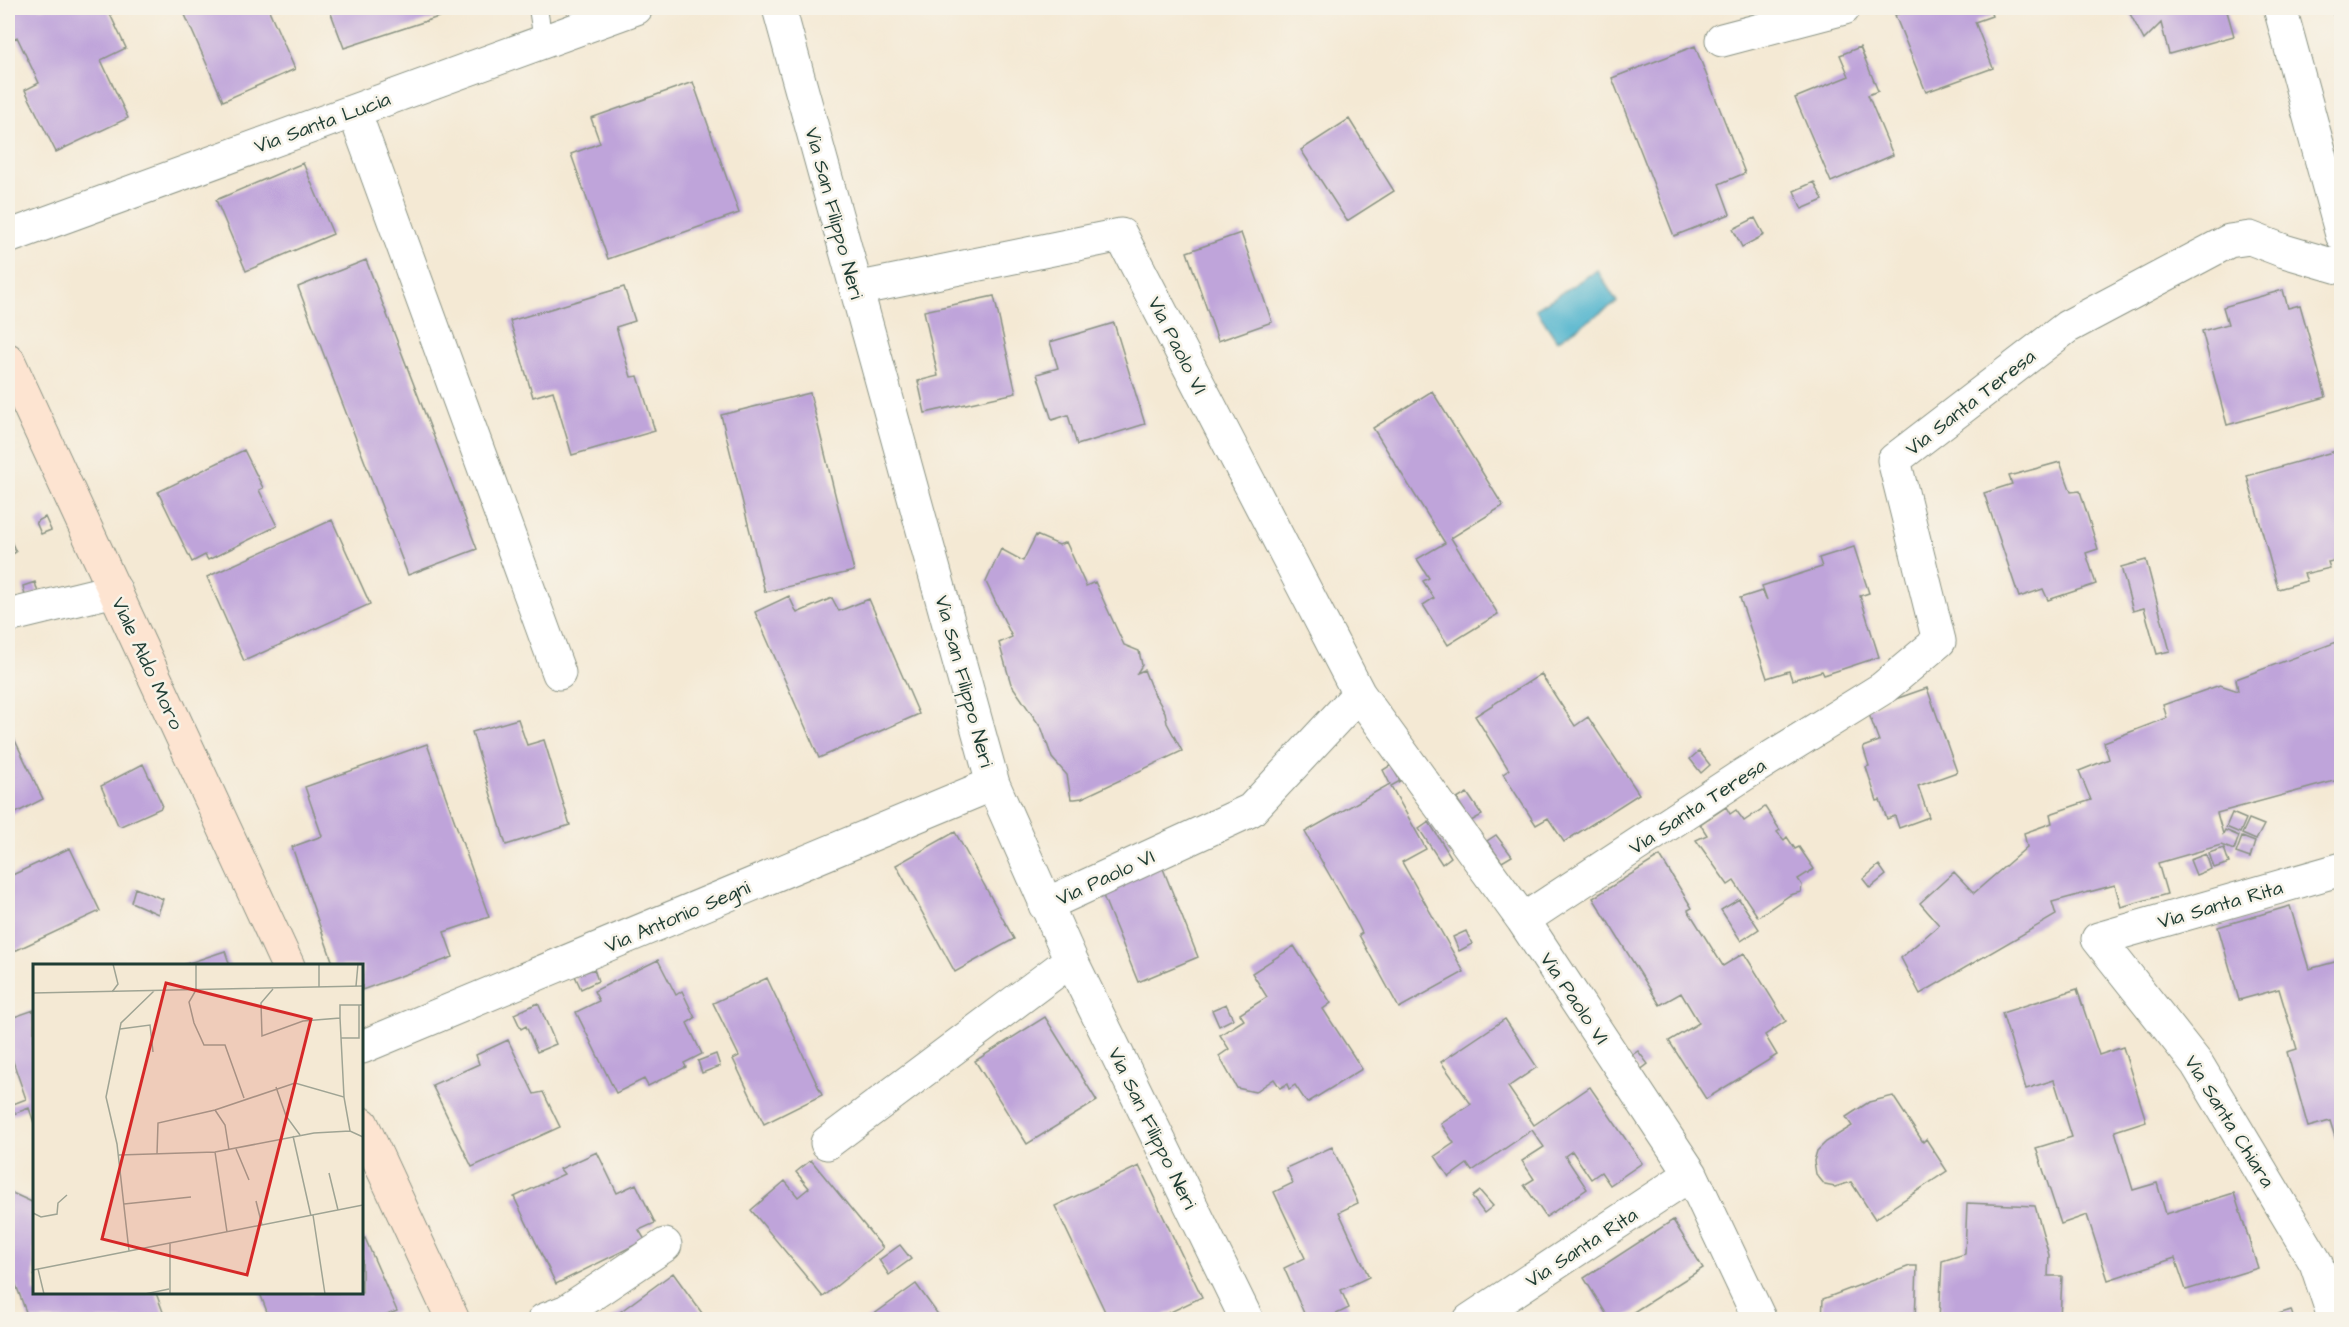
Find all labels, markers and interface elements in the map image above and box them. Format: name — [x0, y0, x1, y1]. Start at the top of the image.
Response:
street label: Via Santa Lucia — [250, 85, 394, 161]
street label: Via San Filippo Neri — [798, 124, 870, 302]
street label: Via Paolo VI — [1141, 292, 1214, 399]
street label: Via Santa Teresa — [1900, 343, 2042, 463]
street label: Via San Filippo Neri — [928, 592, 1000, 770]
street label: Viale Aldo Moro — [104, 593, 190, 734]
street label: Via Santa Teresa — [1623, 752, 1772, 862]
street label: Via Paolo VI — [1052, 843, 1159, 913]
street label: Via Antonio Segni — [600, 874, 755, 961]
street label: Via Santa Rita — [2155, 874, 2286, 936]
street label: Via Paolo VI — [1533, 947, 1615, 1050]
inset map — [33, 964, 363, 1294]
street label: Via San Filippo Neri — [1101, 1043, 1203, 1214]
street label: Via Santa Chiara — [2177, 1050, 2281, 1193]
street label: Via Santa Rita — [1520, 1201, 1643, 1295]

